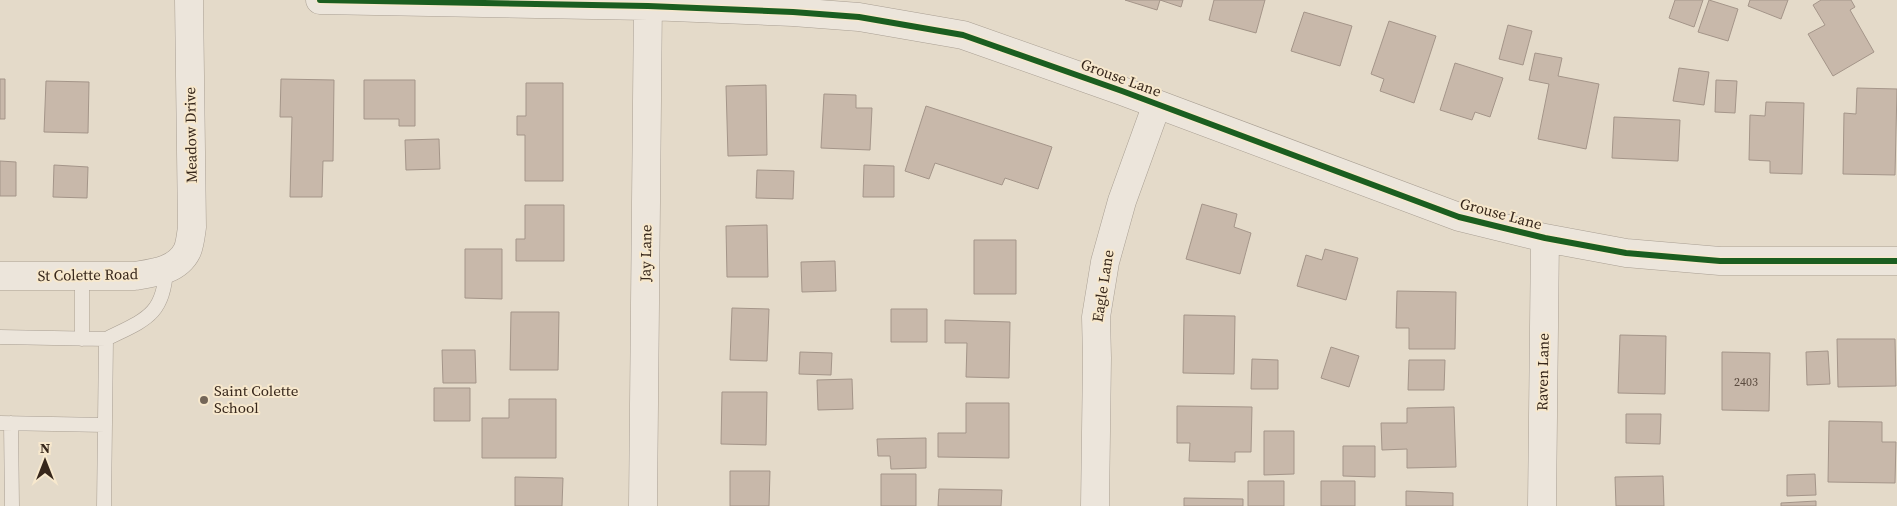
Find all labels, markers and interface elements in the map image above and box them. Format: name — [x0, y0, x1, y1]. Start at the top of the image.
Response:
street label: Grouse Lane — [1078, 53, 1165, 102]
street label: Meadow Drive — [179, 86, 202, 183]
street label: Grouse Lane — [1458, 192, 1545, 235]
street label: Jay Lane — [634, 224, 657, 283]
street label: Eagle Lane — [1086, 248, 1119, 324]
street label: St Colette Road — [38, 263, 139, 286]
street label: Raven Lane — [1531, 333, 1554, 411]
house number: 2403 — [1734, 374, 1758, 390]
place label: Saint Colette School — [214, 380, 299, 418]
marker: Saint Colette School — [198, 394, 210, 406]
north arrow — [20, 436, 70, 486]
text: N — [40, 438, 50, 458]

